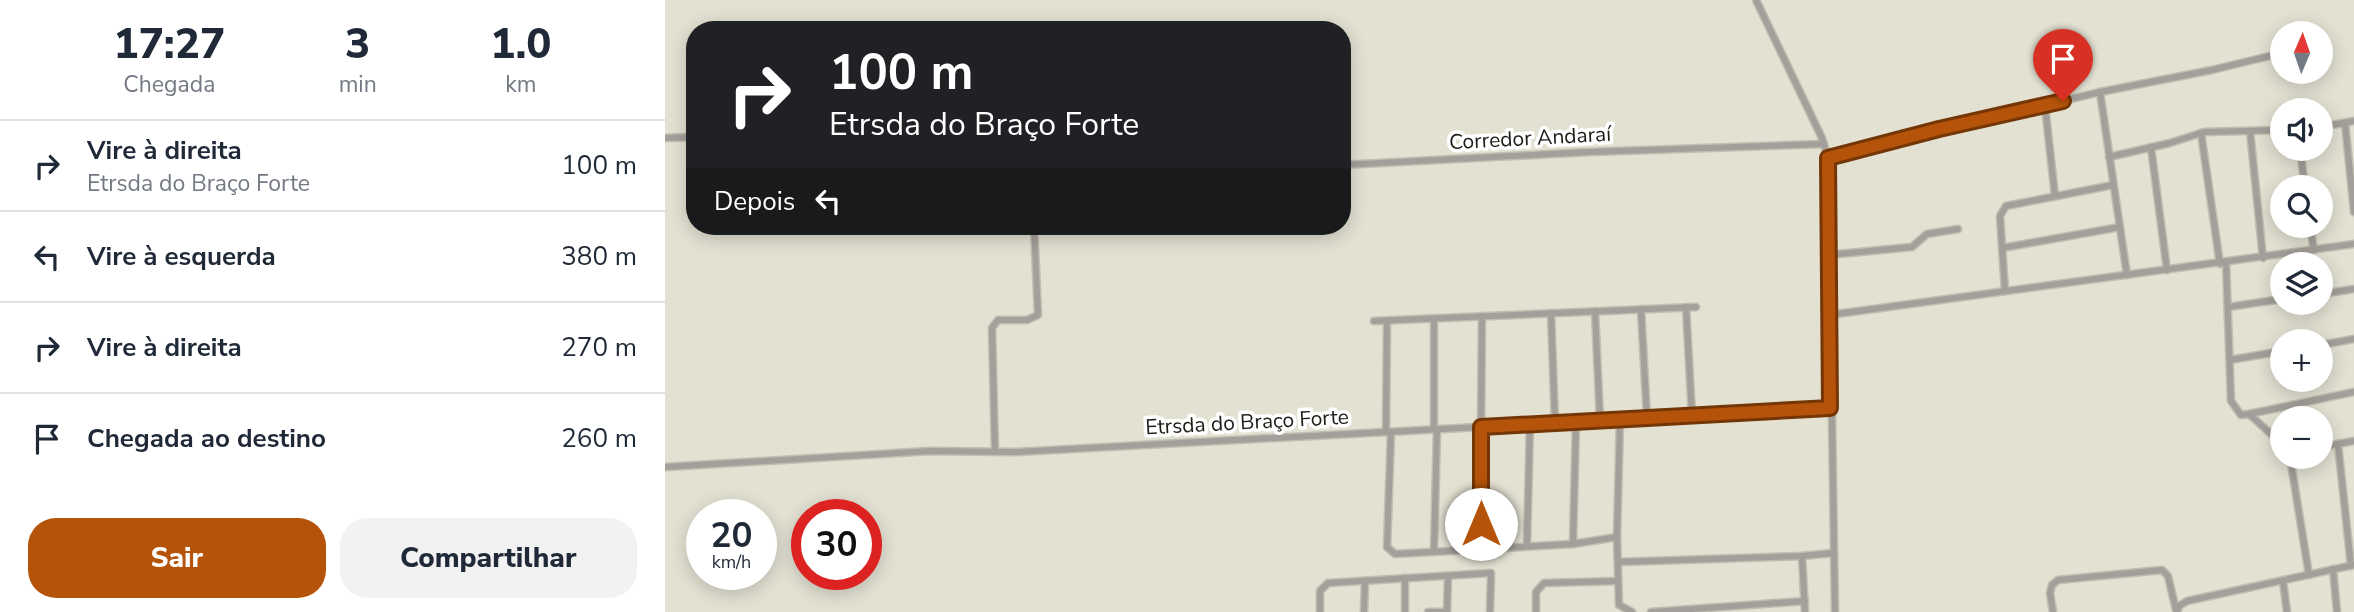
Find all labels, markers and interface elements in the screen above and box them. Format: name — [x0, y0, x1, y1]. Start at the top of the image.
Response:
text: 17:27 — [113, 16, 225, 73]
text: 3 — [345, 16, 370, 73]
text: 1.0 — [490, 16, 552, 73]
north arrow — [2270, 21, 2333, 84]
map controls — [2270, 21, 2333, 469]
pin — [2033, 29, 2093, 101]
text: 100 m — [829, 39, 973, 106]
icon: arrive — [2044, 40, 2082, 78]
icon: right — [714, 49, 805, 140]
text: Chegada — [123, 69, 215, 100]
text: min — [339, 69, 377, 100]
text: km — [505, 69, 536, 100]
button: sound — [2270, 98, 2333, 161]
text: Etrsda do Braço Forte — [829, 103, 1139, 146]
street label: Corredor Andaraí — [1448, 120, 1613, 156]
text: Vire à direita — [87, 133, 242, 168]
icon: right — [28, 147, 66, 185]
text: 100 m — [561, 148, 637, 183]
text: Etrsda do Braço Forte — [87, 168, 310, 199]
button: search — [2270, 175, 2333, 238]
icon: left — [809, 182, 847, 220]
text: Depois — [714, 184, 795, 219]
icon: left — [28, 238, 66, 276]
text: Vire à esquerda — [87, 239, 276, 274]
text: 380 m — [561, 239, 637, 274]
button: layers — [2270, 252, 2333, 315]
icon: right — [28, 329, 66, 367]
button: + — [2270, 329, 2333, 392]
text: Vire à direita — [87, 330, 242, 365]
text: 270 m — [561, 330, 637, 365]
street label: Etrsda do Braço Forte — [1145, 403, 1349, 441]
button: − — [2270, 406, 2333, 469]
icon: arrive — [28, 420, 66, 458]
text: Chegada ao destino — [87, 421, 326, 456]
text: 260 m — [561, 421, 637, 456]
position arrow — [1444, 487, 1518, 561]
speed limit sign: 30 — [791, 499, 882, 590]
text: 20 — [710, 512, 753, 559]
button: Sair — [28, 518, 326, 598]
button: Compartilhar — [340, 518, 637, 598]
text: km/h — [712, 550, 751, 574]

